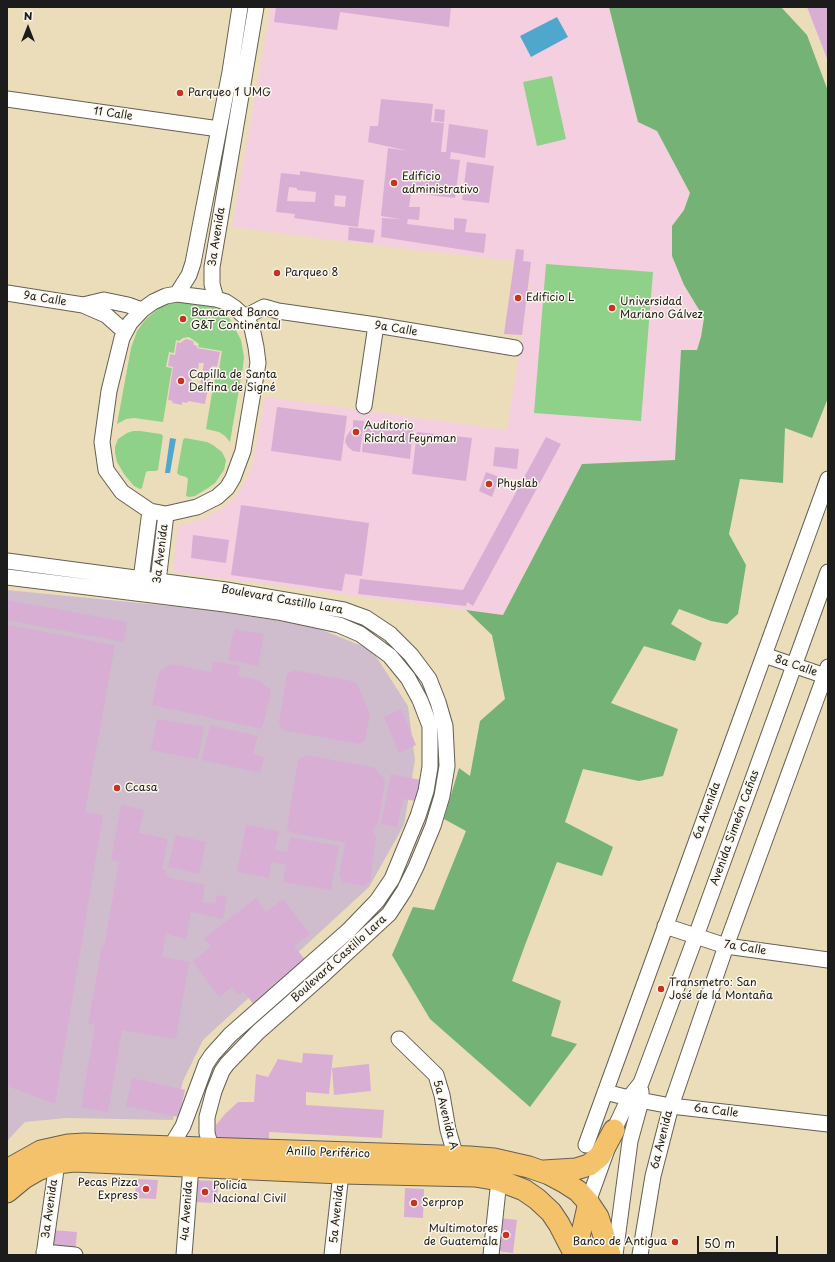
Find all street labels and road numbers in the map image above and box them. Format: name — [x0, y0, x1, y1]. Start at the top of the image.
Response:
street label: 11 Calle — [92, 105, 134, 123]
street label: 3a Avenida — [206, 206, 228, 268]
street label: 9a Calle — [22, 289, 68, 309]
street label: 9a Calle — [373, 319, 419, 339]
street label: 3a Avenida — [151, 524, 171, 584]
street label: Boulevard Castillo Lara — [220, 583, 344, 617]
street label: 8a Calle — [773, 653, 819, 679]
street label: Avenida Simeón Cañas — [708, 768, 762, 888]
street label: 6a Avenida — [691, 780, 723, 842]
street label: Boulevard Castillo Lara — [289, 913, 389, 1005]
street label: 7a Calle — [723, 938, 767, 958]
street label: 5a Avenida A — [430, 1079, 460, 1151]
street label: 6a Calle — [693, 1102, 739, 1120]
street label: 6a Avenida — [648, 1109, 676, 1171]
street label: Anillo Periférico — [286, 1145, 370, 1161]
street label: 3a Avenida — [39, 1179, 61, 1239]
street label: 4a Avenida — [178, 1181, 196, 1241]
street label: 5a Avenida — [327, 1184, 347, 1244]

